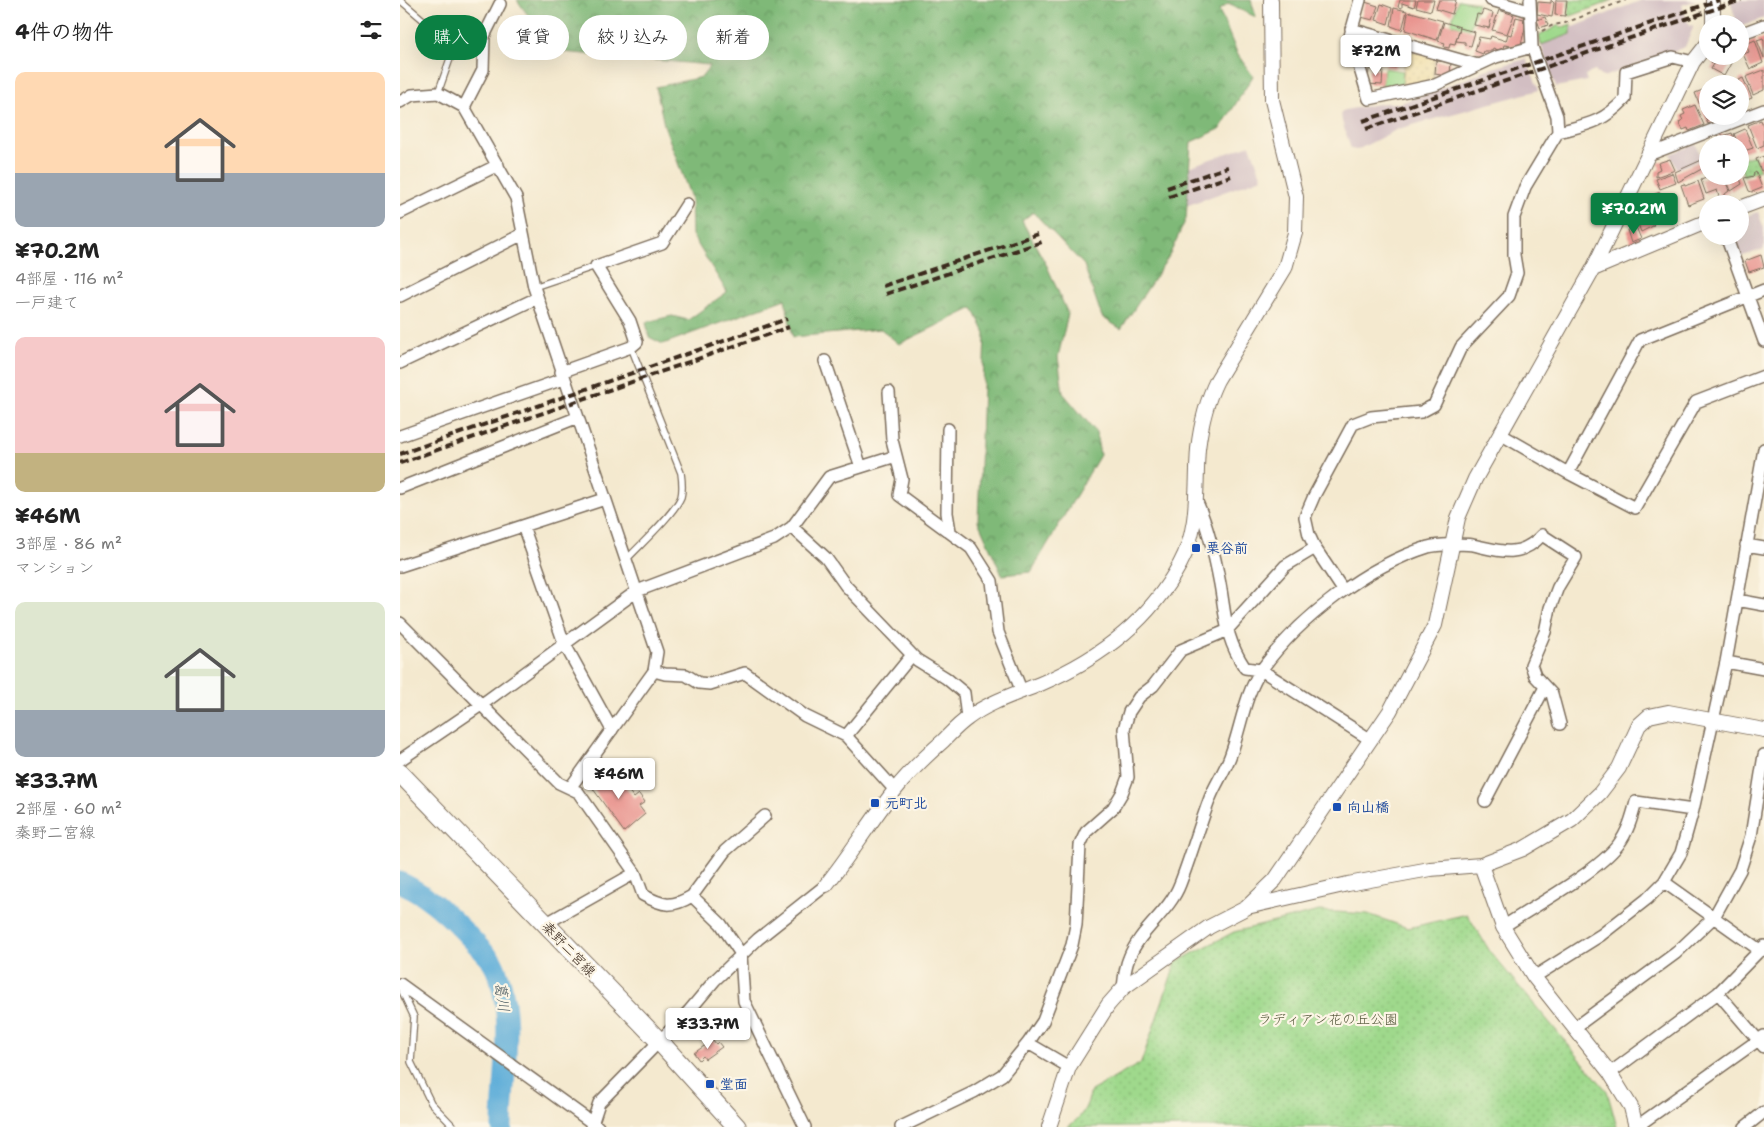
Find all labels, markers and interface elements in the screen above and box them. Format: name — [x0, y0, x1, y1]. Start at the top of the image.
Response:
chip: 購入 — [415, 15, 487, 60]
chip: 賃貸 — [497, 15, 569, 60]
chip: 絞り込み — [579, 15, 687, 60]
chip: 新着 — [697, 15, 769, 60]
map controls — [1699, 15, 1749, 245]
button: locate — [1699, 15, 1749, 65]
icon: filters — [357, 16, 385, 44]
text: 4件の物件 — [15, 18, 114, 46]
pin: ¥72M — [1346, 34, 1406, 77]
text: ¥72M — [1351, 40, 1401, 61]
button: layers — [1699, 75, 1749, 125]
icon: home — [155, 105, 245, 195]
button: + — [1699, 135, 1749, 185]
pin: ¥70.2M — [1593, 192, 1675, 235]
button: − — [1699, 195, 1749, 245]
text: ¥70.2M — [1602, 198, 1666, 219]
text: ¥70.2M — [15, 237, 100, 265]
text: 4部屋 · 116 m² — [15, 268, 124, 289]
text: 一戸建て — [15, 292, 79, 313]
icon: home — [155, 370, 245, 460]
text: ¥46M — [15, 502, 80, 530]
text: 3部屋 · 86 m² — [15, 533, 122, 554]
place label: 栗谷前 — [1206, 539, 1248, 557]
marker: 栗谷前 — [1190, 542, 1202, 554]
text: マンション — [15, 557, 94, 578]
icon: home — [155, 635, 245, 725]
pin: ¥46M — [589, 758, 649, 800]
text: ¥46M — [594, 763, 644, 784]
text: ¥33.7M — [15, 767, 98, 795]
place label: 元町北 — [885, 794, 927, 812]
marker: 元町北 — [869, 797, 881, 809]
text: 2部屋 · 60 m² — [15, 798, 122, 819]
place label: 向山橋 — [1347, 798, 1389, 816]
marker: 向山橋 — [1331, 801, 1343, 813]
text: 秦野二宮線 — [15, 822, 95, 843]
street label: 秦野二宮線 — [538, 918, 600, 980]
water label: 葛川 — [490, 981, 514, 1013]
pin: ¥33.7M — [667, 1008, 749, 1050]
park label: ラディアン花の丘公園 — [1258, 1010, 1398, 1028]
text: ¥33.7M — [676, 1013, 740, 1034]
place label: 堂面 — [720, 1075, 748, 1093]
marker: 堂面 — [704, 1078, 716, 1090]

